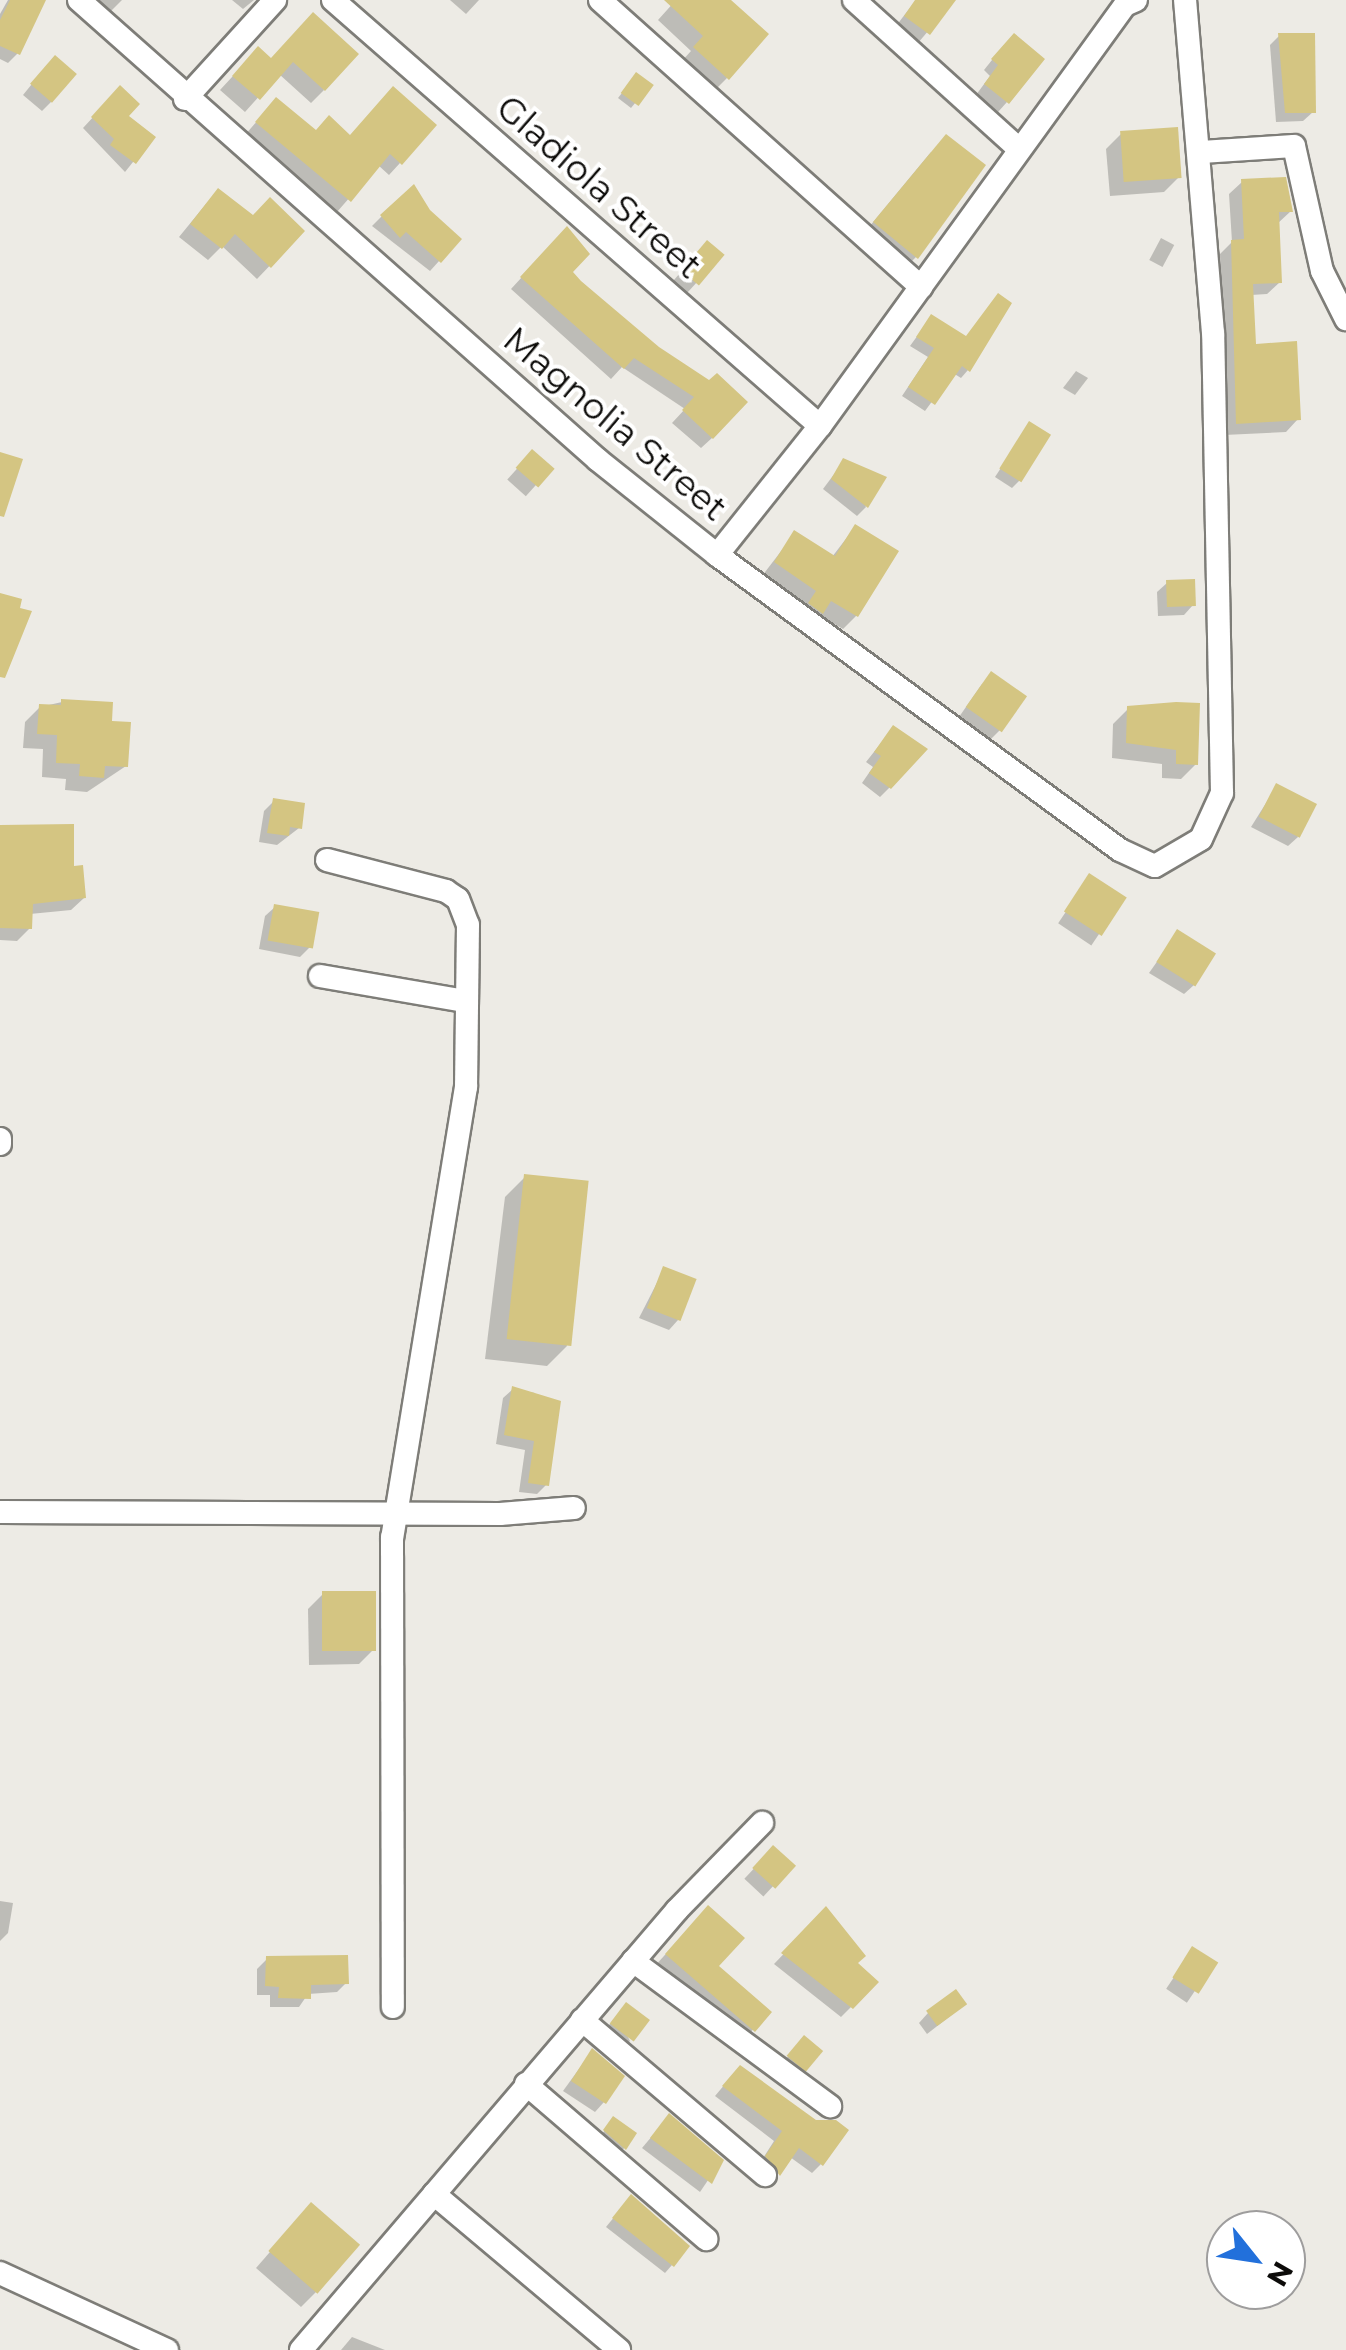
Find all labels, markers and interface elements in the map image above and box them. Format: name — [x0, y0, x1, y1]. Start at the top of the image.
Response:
street label: Gladiola Street — [488, 87, 710, 287]
street label: Magnolia Street — [495, 319, 735, 529]
north arrow — [1206, 2210, 1306, 2310]
text: N — [1260, 2256, 1301, 2292]

